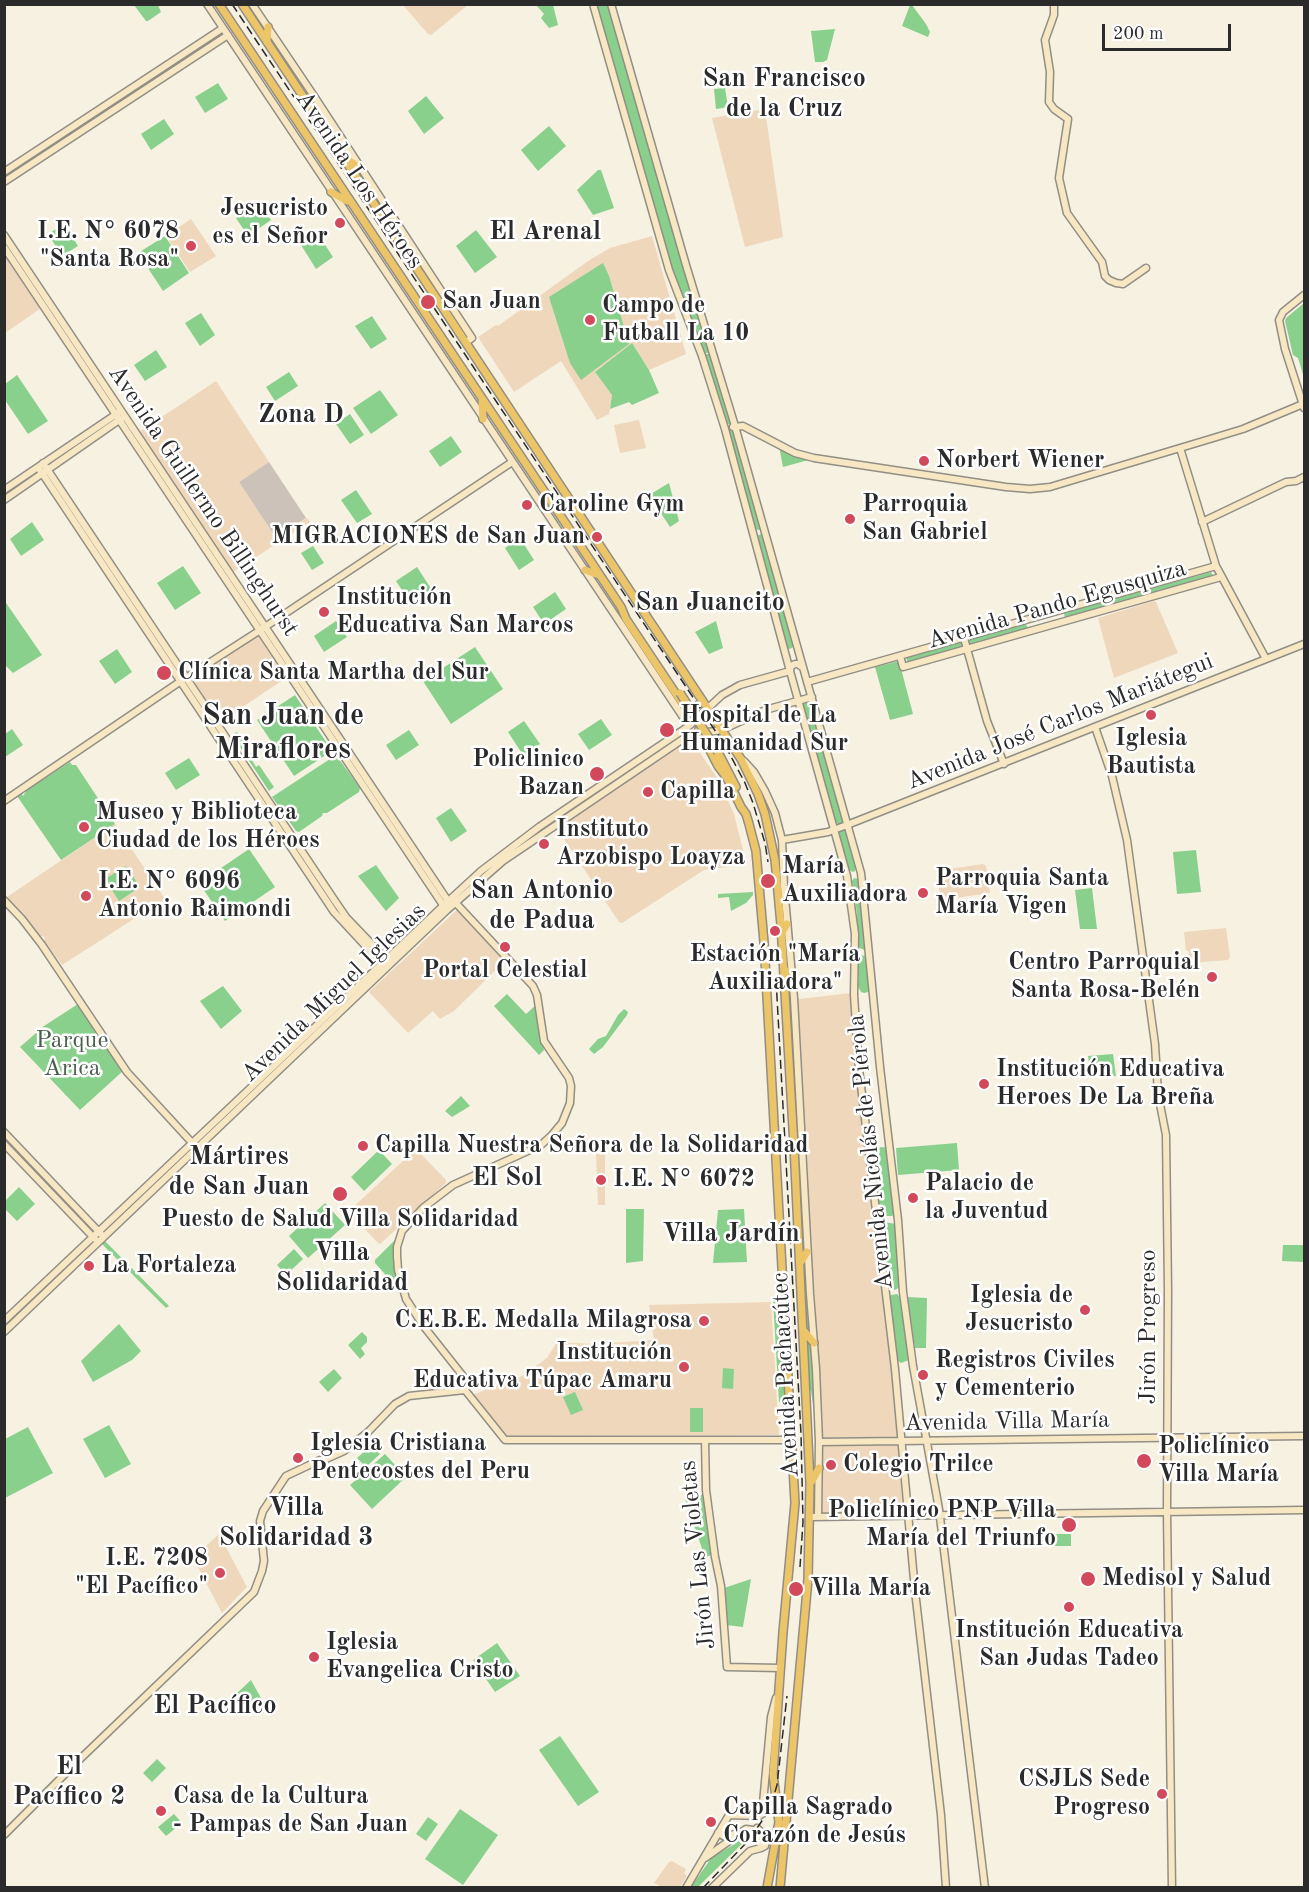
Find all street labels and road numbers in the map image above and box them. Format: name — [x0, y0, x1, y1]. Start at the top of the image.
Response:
street label: Avenida Los Héroes — [289, 86, 429, 274]
street label: Avenida Guillermo Billinghurst — [101, 360, 305, 642]
street label: Avenida Pando Egusquiza — [924, 554, 1190, 656]
street label: Avenida José Carlos Mariátegui — [902, 647, 1218, 797]
street label: Avenida Miguel Iglesias — [236, 897, 432, 1089]
street label: Avenida Nicolás de Piérola — [842, 1013, 900, 1291]
street label: Jirón Progreso — [1135, 1249, 1163, 1405]
street label: Avenida Pachacútec — [766, 1272, 806, 1478]
street label: Avenida Villa María — [904, 1406, 1110, 1438]
street label: Jirón Las Violetas — [674, 1459, 722, 1651]

